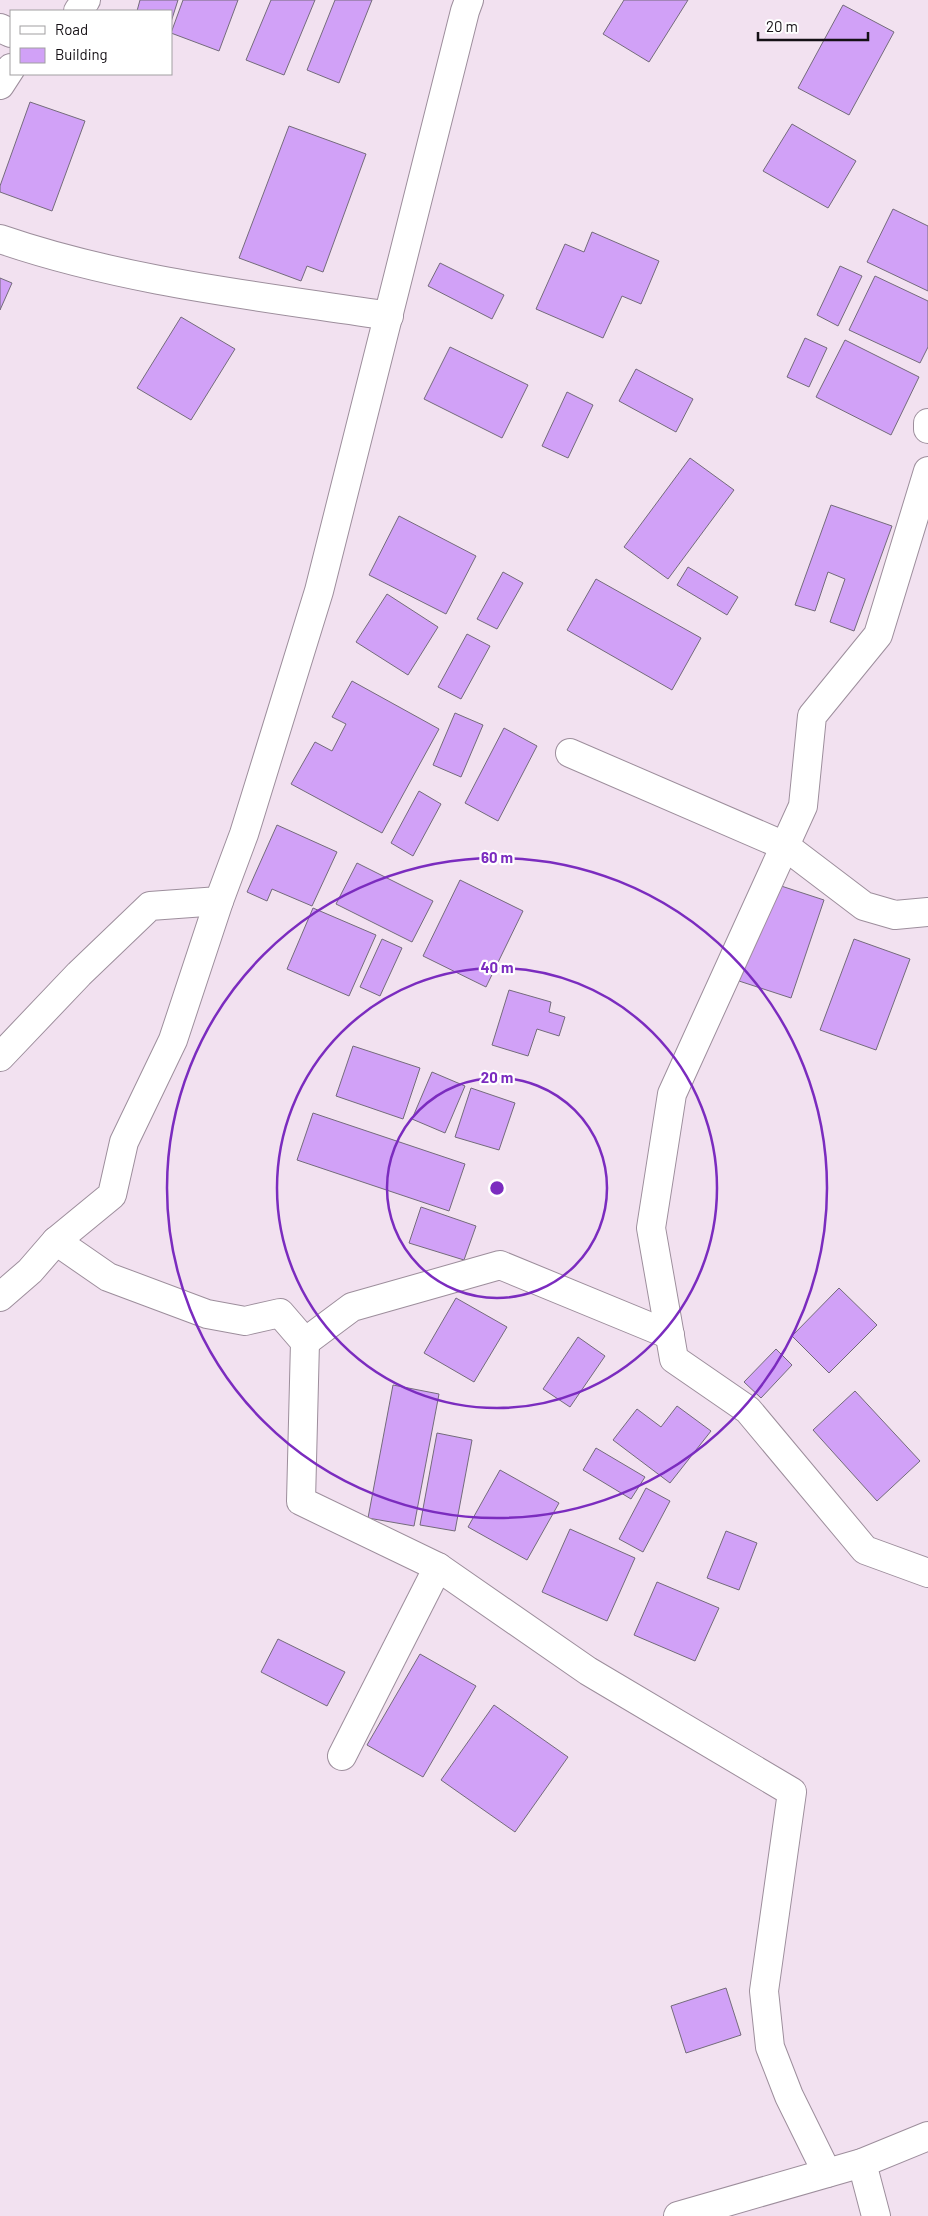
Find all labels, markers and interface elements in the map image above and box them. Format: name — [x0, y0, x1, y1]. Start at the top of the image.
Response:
legend — [10, 10, 172, 75]
scale bar — [758, 10, 868, 42]
text: 20 m — [766, 17, 798, 35]
text: Road — [55, 20, 88, 38]
text: Building — [55, 45, 108, 63]
text: 60 m — [481, 848, 513, 866]
text: 40 m — [480, 958, 514, 976]
text: 20 m — [481, 1068, 513, 1086]
centre of rings — [488, 1179, 506, 1197]

